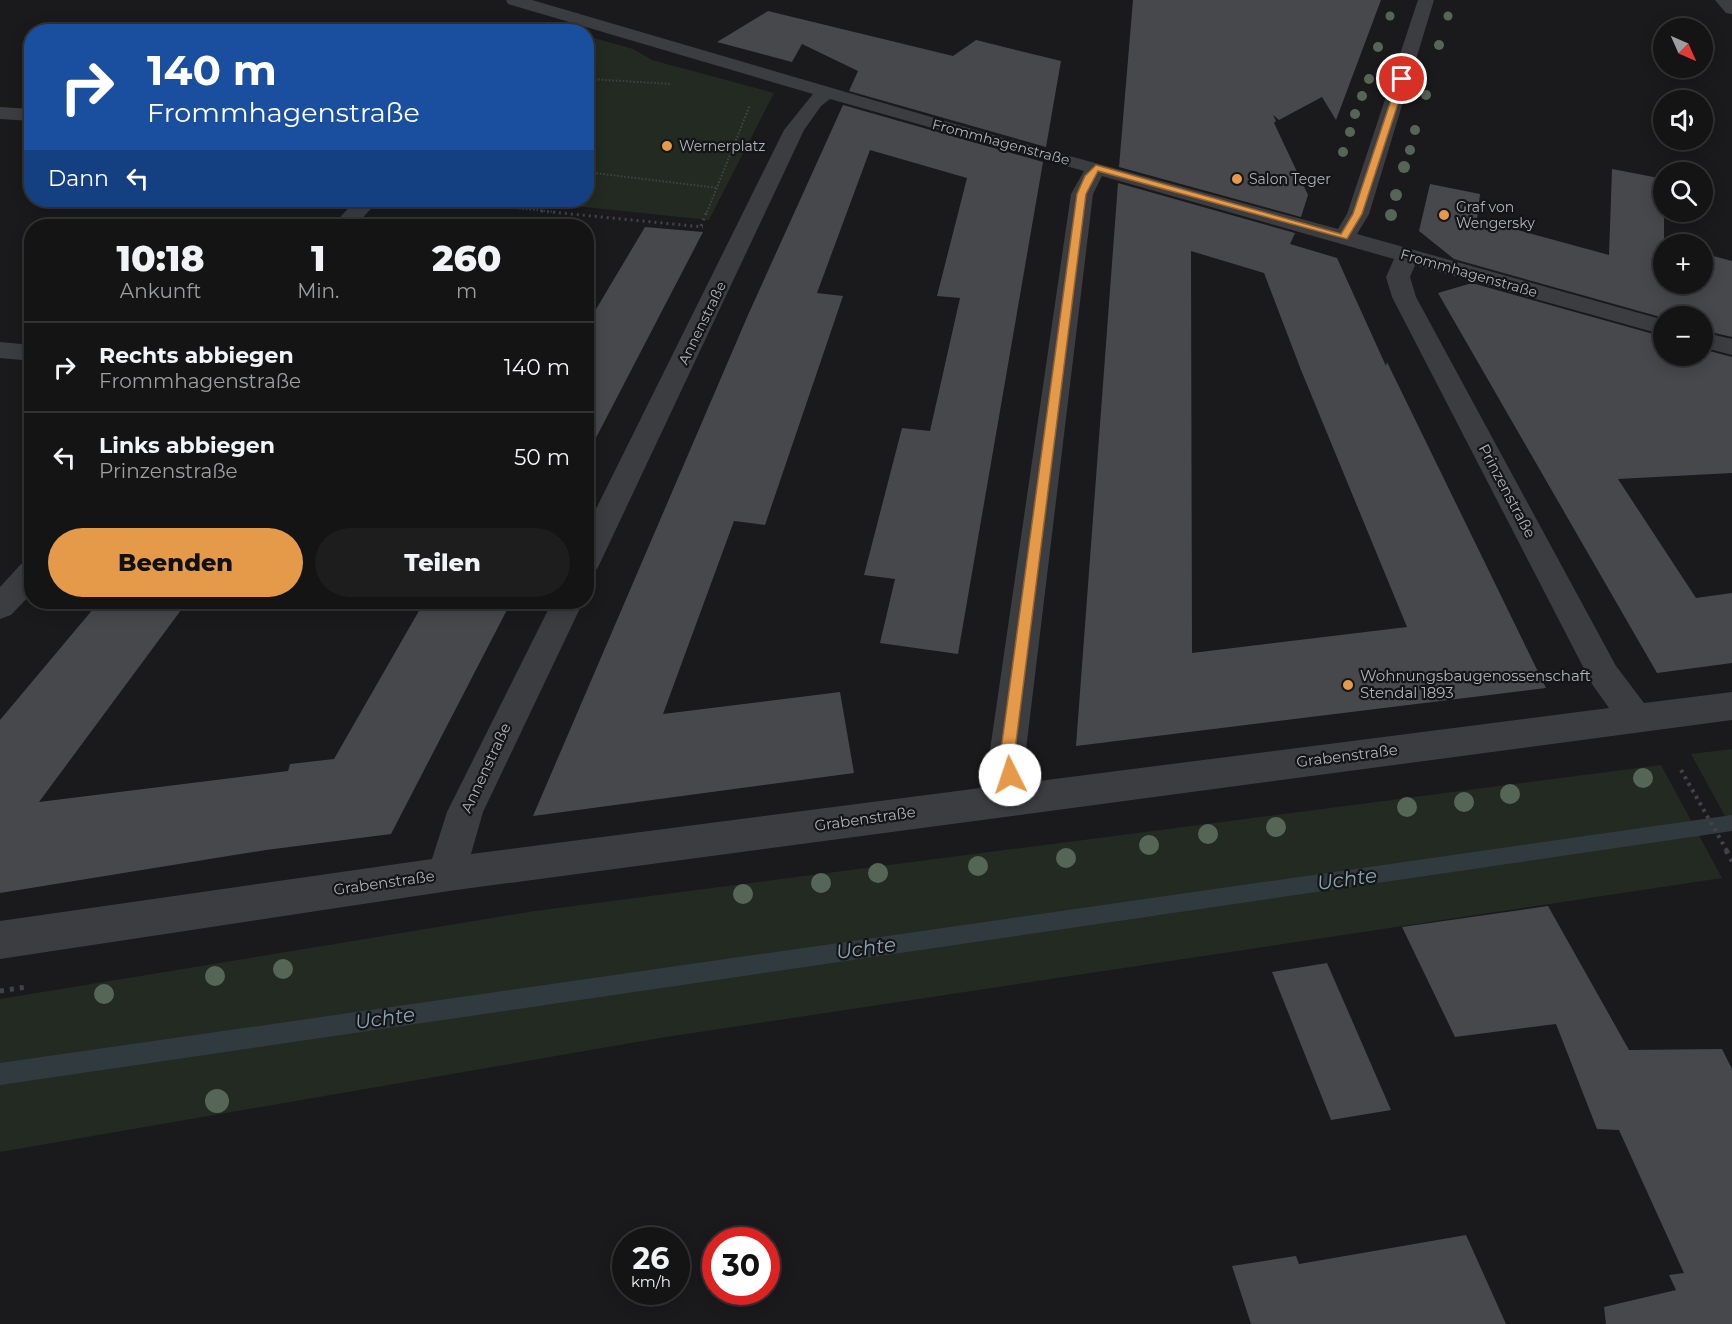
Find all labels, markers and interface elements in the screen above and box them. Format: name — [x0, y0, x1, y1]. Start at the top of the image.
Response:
north arrow — [1653, 18, 1713, 78]
map controls — [1653, 18, 1713, 366]
text: 140 m — [147, 44, 277, 96]
icon: right — [48, 48, 126, 126]
pin — [1376, 53, 1427, 104]
icon: arrive — [1385, 62, 1418, 95]
button: sound — [1653, 90, 1713, 150]
text: Frommhagenstraße — [147, 96, 420, 129]
street label: Frommhagenstraße — [930, 115, 1072, 169]
place label: Wernerplatz — [679, 137, 766, 155]
marker: Wernerplatz — [660, 139, 674, 153]
icon: left — [121, 162, 154, 195]
button: search — [1653, 162, 1713, 222]
text: Dann — [48, 165, 109, 192]
place label: Salon Teger — [1249, 170, 1331, 188]
marker: Salon Teger — [1230, 172, 1244, 186]
place label: Graf von Wengersky — [1456, 198, 1535, 232]
marker: Graf von Wengersky — [1437, 208, 1451, 222]
button: + — [1653, 234, 1713, 294]
text: 10:18 — [117, 236, 205, 280]
text: 1 — [311, 236, 326, 280]
text: 260 — [432, 236, 501, 280]
street label: Frommhagenstraße — [1399, 245, 1539, 301]
street label: Annenstraße — [674, 278, 730, 368]
text: Ankunft — [120, 279, 201, 303]
text: Min. — [297, 279, 339, 303]
text: m — [456, 279, 477, 303]
button: − — [1653, 306, 1713, 366]
text: Rechts abbiegen — [99, 342, 294, 369]
icon: right — [48, 351, 81, 384]
text: 140 m — [504, 354, 570, 381]
text: Frommhagenstraße — [99, 369, 301, 393]
text: Links abbiegen — [99, 432, 275, 459]
street label: Prinzenstraße — [1475, 440, 1540, 541]
icon: left — [48, 441, 81, 474]
text: 50 m — [514, 444, 570, 471]
text: Prinzenstraße — [99, 459, 238, 483]
button: Beenden — [48, 528, 303, 597]
button: Teilen — [315, 528, 570, 597]
place label: Wohnungsbaugenossenschaft Stendal 1893 — [1360, 666, 1591, 702]
marker: Wohnungsbaugenossenschaft Stendal 1893 — [1341, 678, 1355, 692]
street label: Annenstraße — [456, 720, 515, 816]
street label: Grabenstraße — [1295, 740, 1399, 771]
position arrow — [978, 743, 1042, 807]
street label: Grabenstraße — [813, 802, 917, 835]
water label: Uchte — [1316, 863, 1378, 895]
street label: Grabenstraße — [332, 866, 436, 899]
water label: Uchte — [835, 932, 897, 964]
water label: Uchte — [354, 1002, 416, 1034]
speed limit sign: 30 — [702, 1227, 780, 1305]
text: 26 — [633, 1240, 669, 1277]
text: km/h — [631, 1272, 671, 1291]

